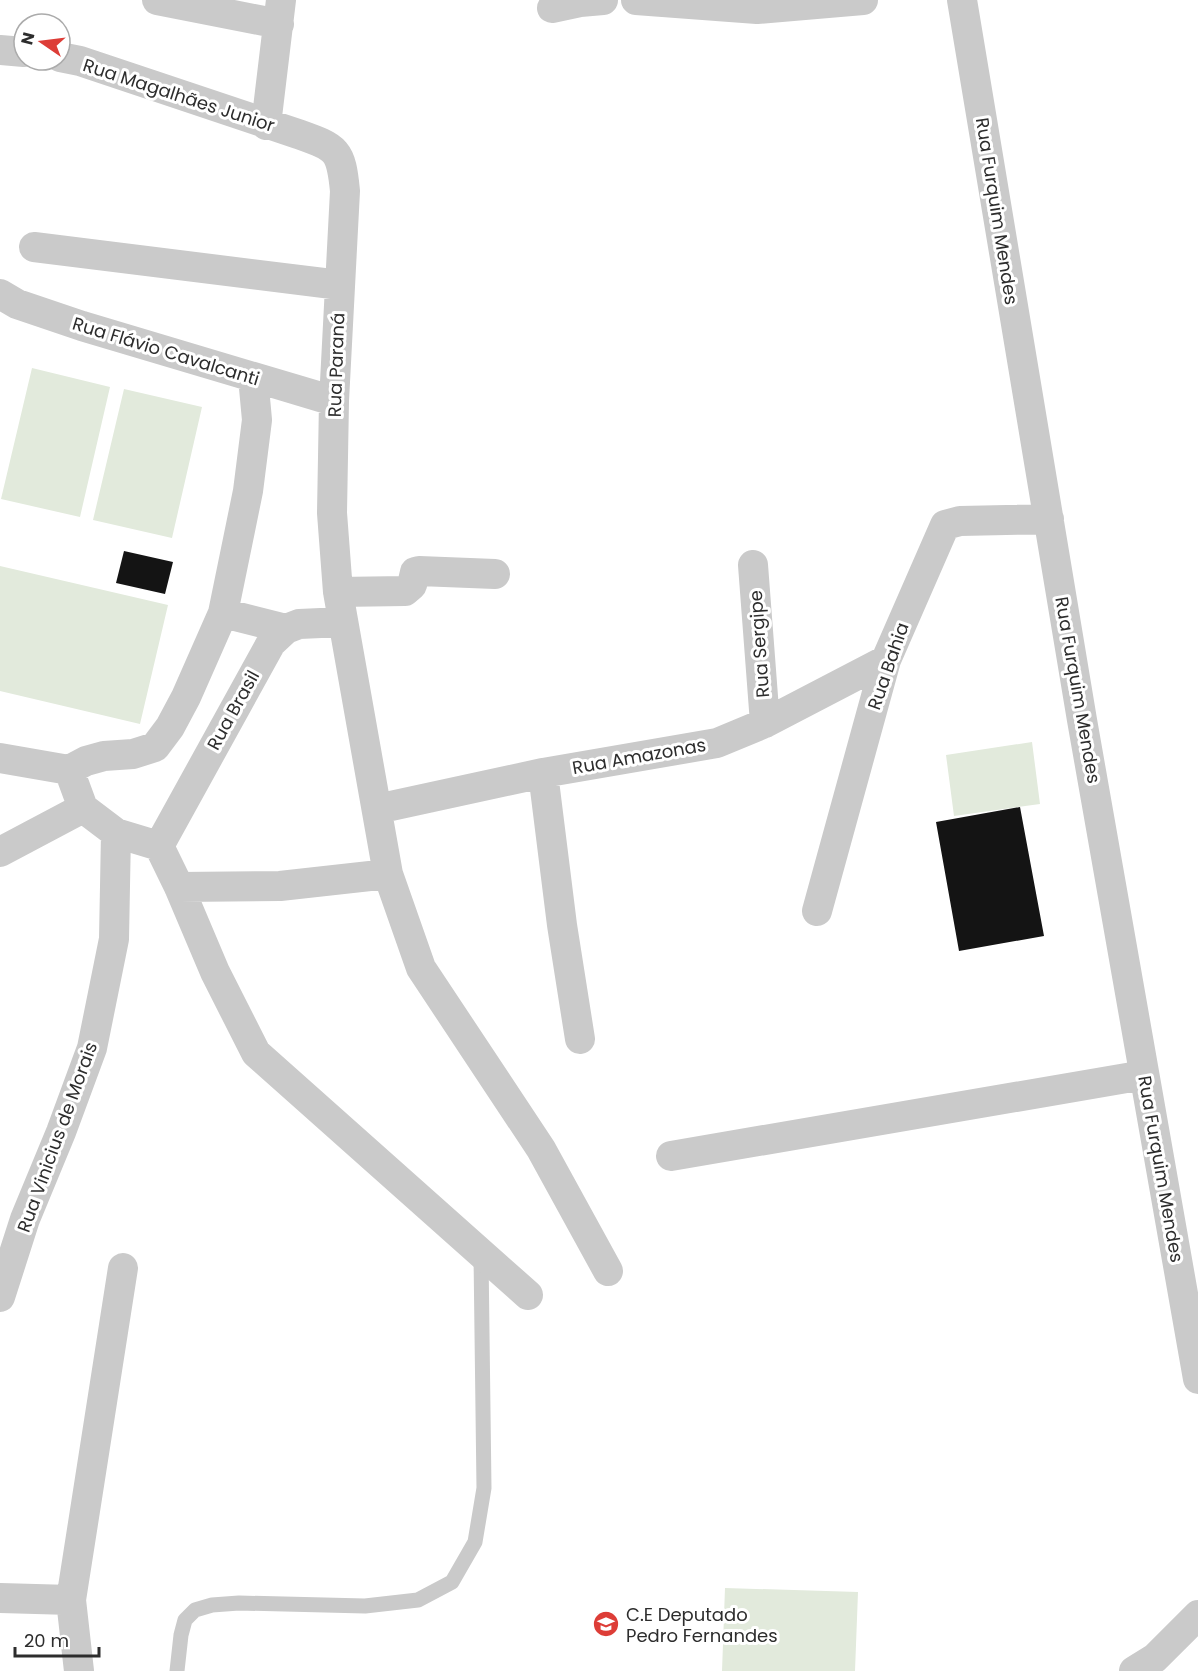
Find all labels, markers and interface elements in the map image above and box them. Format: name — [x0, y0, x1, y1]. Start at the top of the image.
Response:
north arrow — [12, 12, 72, 72]
text: N — [15, 30, 41, 47]
street label: Rua Magalhães Junior — [80, 52, 278, 138]
street label: Rua Furquim Mendes — [970, 116, 1024, 306]
street label: Rua Flávio Cavalcanti — [69, 311, 263, 391]
street label: Rua Paraná — [322, 312, 350, 418]
street label: Rua Sergipe — [743, 589, 775, 699]
street label: Rua Furquim Mendes — [1049, 595, 1107, 785]
street label: Rua Bahia — [861, 619, 915, 713]
street label: Rua Brasil — [201, 666, 265, 754]
street label: Rua Amazonas — [570, 732, 708, 780]
street label: Rua Vinicius de Morais — [11, 1038, 103, 1236]
street label: Rua Furquim Mendes — [1132, 1074, 1190, 1264]
place label: C.E Deputado Pedro Fernandes — [626, 1602, 778, 1648]
school or university icon: C.E Deputado Pedro Fernandes — [591, 1609, 621, 1639]
scale bar — [15, 1620, 99, 1658]
text: 20 m — [24, 1628, 69, 1653]

